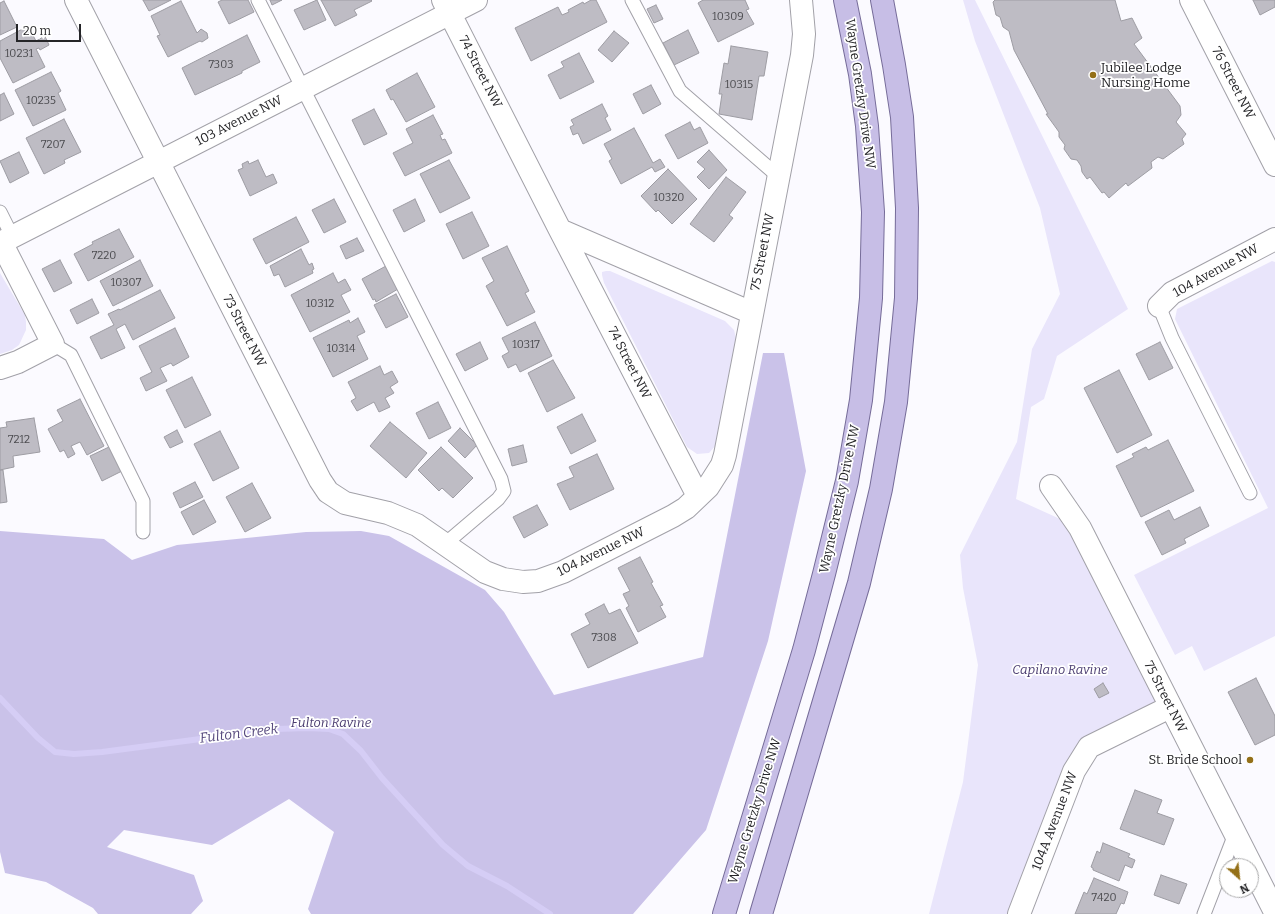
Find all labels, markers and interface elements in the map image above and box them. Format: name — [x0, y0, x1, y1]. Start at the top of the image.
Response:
house number: 10309 — [712, 10, 744, 24]
scale bar — [18, 16, 83, 42]
street label: Wayne Gretzky Drive NW — [842, 18, 878, 170]
text: 20 m — [23, 24, 51, 38]
street label: 74 Street NW — [455, 33, 505, 111]
street label: 76 Street NW — [1208, 44, 1258, 122]
house number: 10231 — [5, 47, 33, 61]
house number: 7303 — [209, 58, 233, 72]
place label: Jubilee Lodge Nursing Home — [1101, 60, 1190, 91]
marker: Jubilee Lodge Nursing Home — [1088, 70, 1098, 80]
house number: 10315 — [725, 78, 753, 92]
street label: 103 Avenue NW — [193, 92, 285, 150]
house number: 10235 — [26, 94, 56, 108]
house number: 7207 — [41, 138, 65, 152]
house number: 10320 — [654, 191, 684, 205]
street label: 75 Street NW — [748, 212, 778, 292]
street label: 104 Avenue NW — [1171, 241, 1261, 301]
house number: 7220 — [92, 249, 116, 263]
house number: 10307 — [111, 276, 141, 290]
street label: 73 Street NW — [219, 292, 269, 370]
house number: 10312 — [306, 297, 334, 311]
street label: 74 Street NW — [604, 324, 654, 402]
house number: 10317 — [512, 338, 540, 352]
house number: 10314 — [327, 342, 355, 356]
street label: Wayne Gretzky Drive NW — [817, 423, 863, 575]
house number: 7212 — [8, 433, 30, 447]
street label: 104 Avenue NW — [555, 524, 647, 580]
house number: 7308 — [591, 631, 617, 645]
street label: 75 Street NW — [1140, 659, 1190, 735]
park label: Capilano Ravine — [1012, 662, 1108, 678]
park label: Fulton Ravine — [291, 715, 371, 731]
water label: Fulton Creek — [199, 721, 279, 747]
street label: Wayne Gretzky Drive NW — [725, 736, 785, 886]
place label: St. Bride School — [1148, 752, 1242, 768]
marker: St. Bride School — [1245, 755, 1255, 765]
street label: 104A Avenue NW — [1029, 769, 1081, 873]
north arrow — [1219, 858, 1259, 898]
text: N — [1237, 881, 1251, 896]
house number: 7420 — [1092, 891, 1116, 905]

